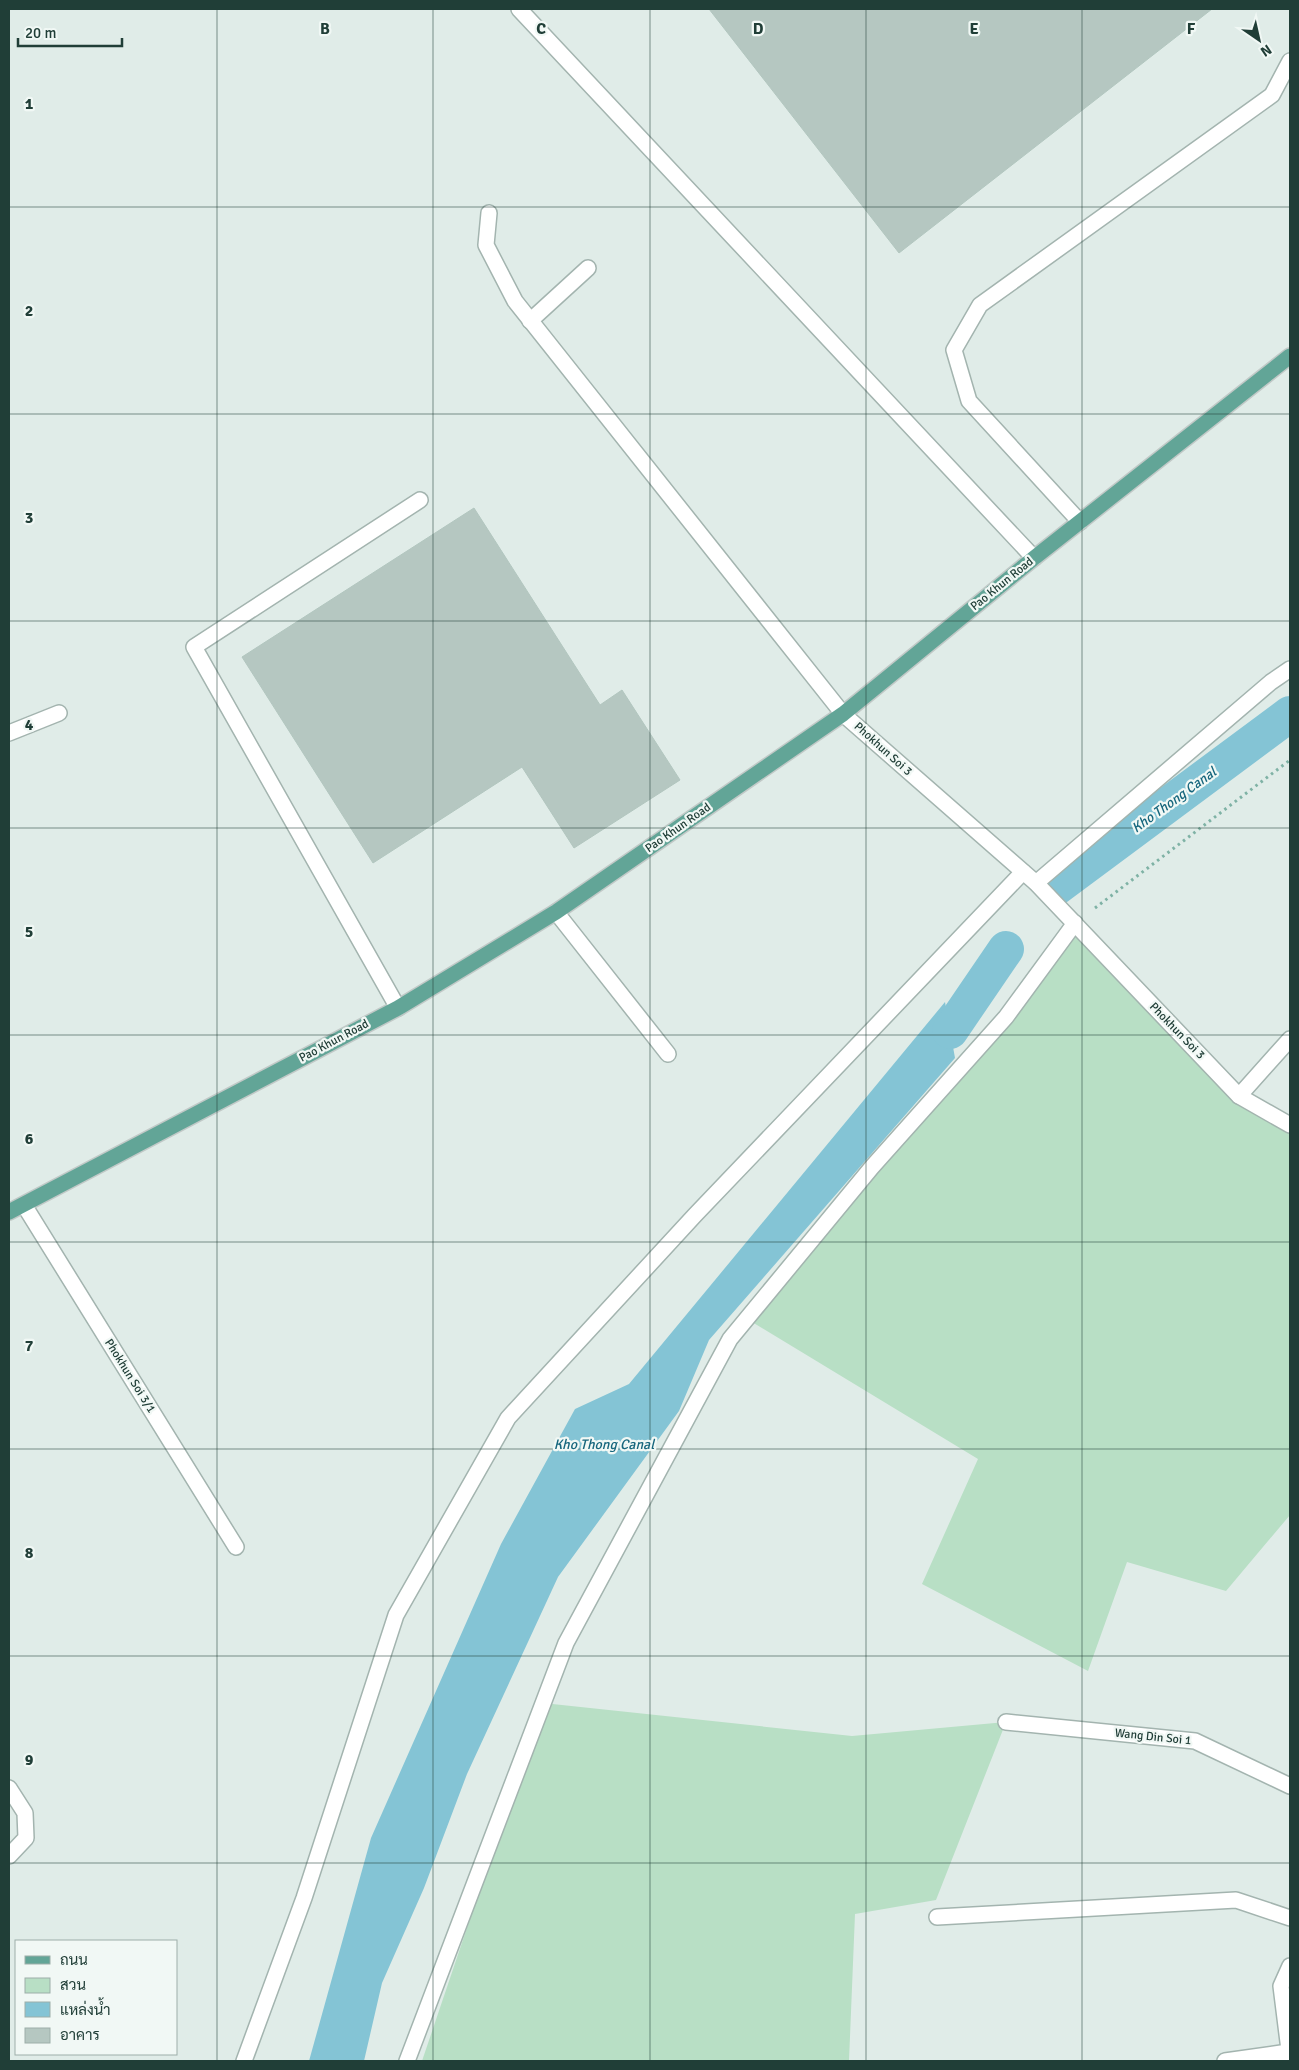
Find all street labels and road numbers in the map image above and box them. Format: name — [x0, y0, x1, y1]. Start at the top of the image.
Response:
street label: Pao Khun Road — [968, 554, 1036, 614]
street label: Phokhun Soi 3 — [851, 719, 915, 779]
street label: Pao Khun Road — [642, 800, 714, 856]
street label: Phokhun Soi 3 — [1146, 999, 1208, 1063]
street label: Pao Khun Road — [297, 1016, 371, 1066]
street label: Phokhun Soi 3/1 — [101, 1336, 159, 1416]
street label: Wang Din Soi 1 — [1114, 1726, 1192, 1748]

